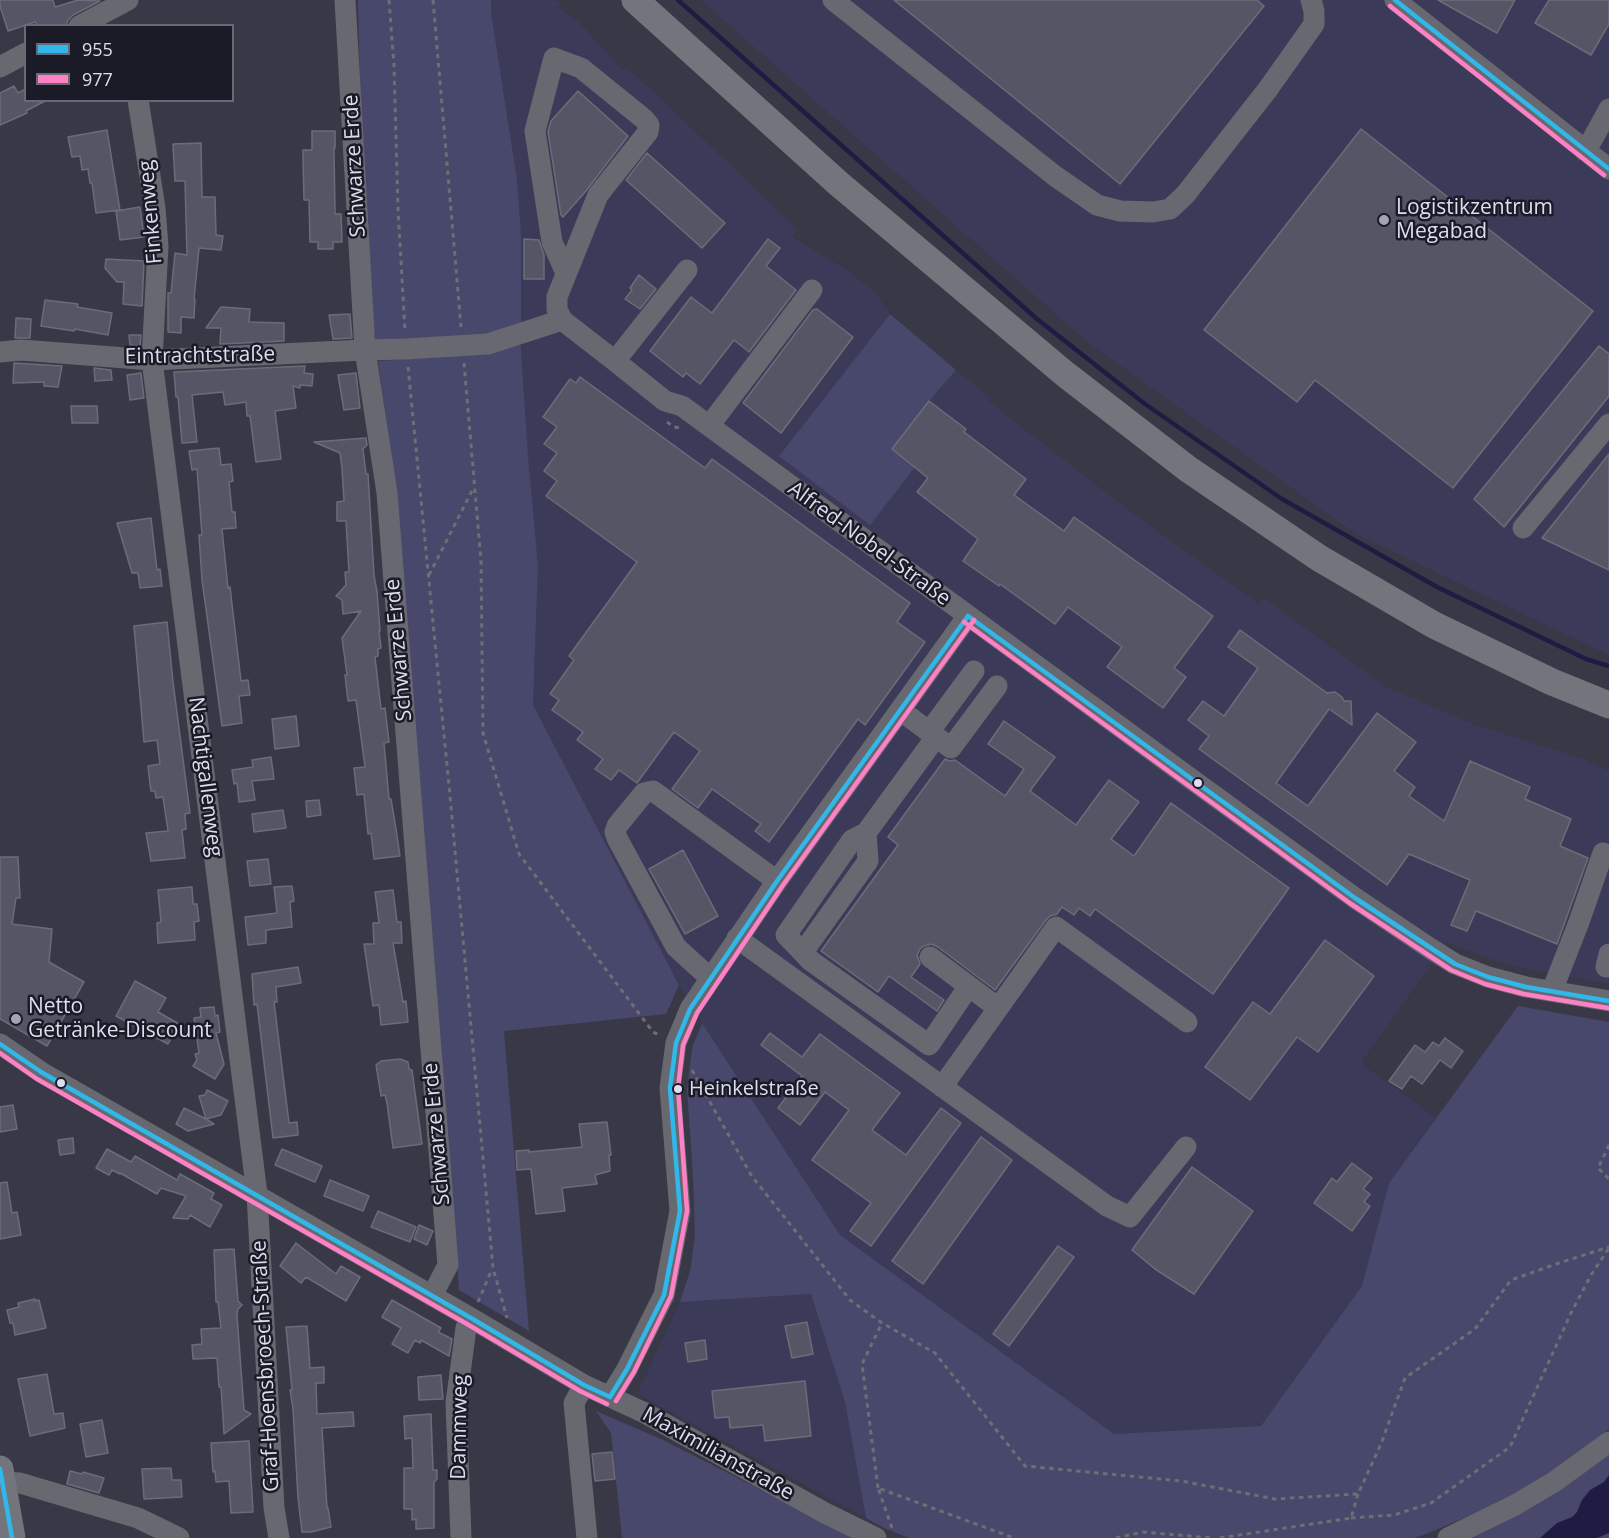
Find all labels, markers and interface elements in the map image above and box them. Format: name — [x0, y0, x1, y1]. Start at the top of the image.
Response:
legend — [24, 24, 234, 102]
text: 955 — [82, 37, 113, 61]
text: 977 — [82, 67, 113, 91]
street label: Schwarze Erde — [339, 94, 371, 238]
street label: Finkenweg — [134, 159, 168, 265]
place label: Logistikzentrum Megabad — [1396, 195, 1553, 245]
marker: Logistikzentrum Megabad — [1377, 213, 1391, 227]
street label: Eintrachtstraße — [124, 342, 276, 370]
street label: Alfred-Nobel-Straße — [783, 477, 955, 611]
street label: Schwarze Erde — [380, 578, 418, 722]
street label: Nachtigallenweg — [183, 696, 227, 858]
unlabelled marker — [1192, 777, 1204, 789]
place label: Netto Getränke-Discount — [28, 994, 212, 1044]
marker: Netto Getränke-Discount — [9, 1012, 23, 1026]
street label: Schwarze Erde — [418, 1062, 456, 1206]
unlabelled marker — [55, 1077, 67, 1089]
place label: Heinkelstraße — [689, 1077, 819, 1101]
marker: Heinkelstraße — [672, 1083, 684, 1095]
street label: Graf-Hoensbroech-Straße — [247, 1240, 285, 1492]
street label: Dammweg — [446, 1374, 474, 1480]
street label: Maximilianstraße — [638, 1402, 798, 1506]

